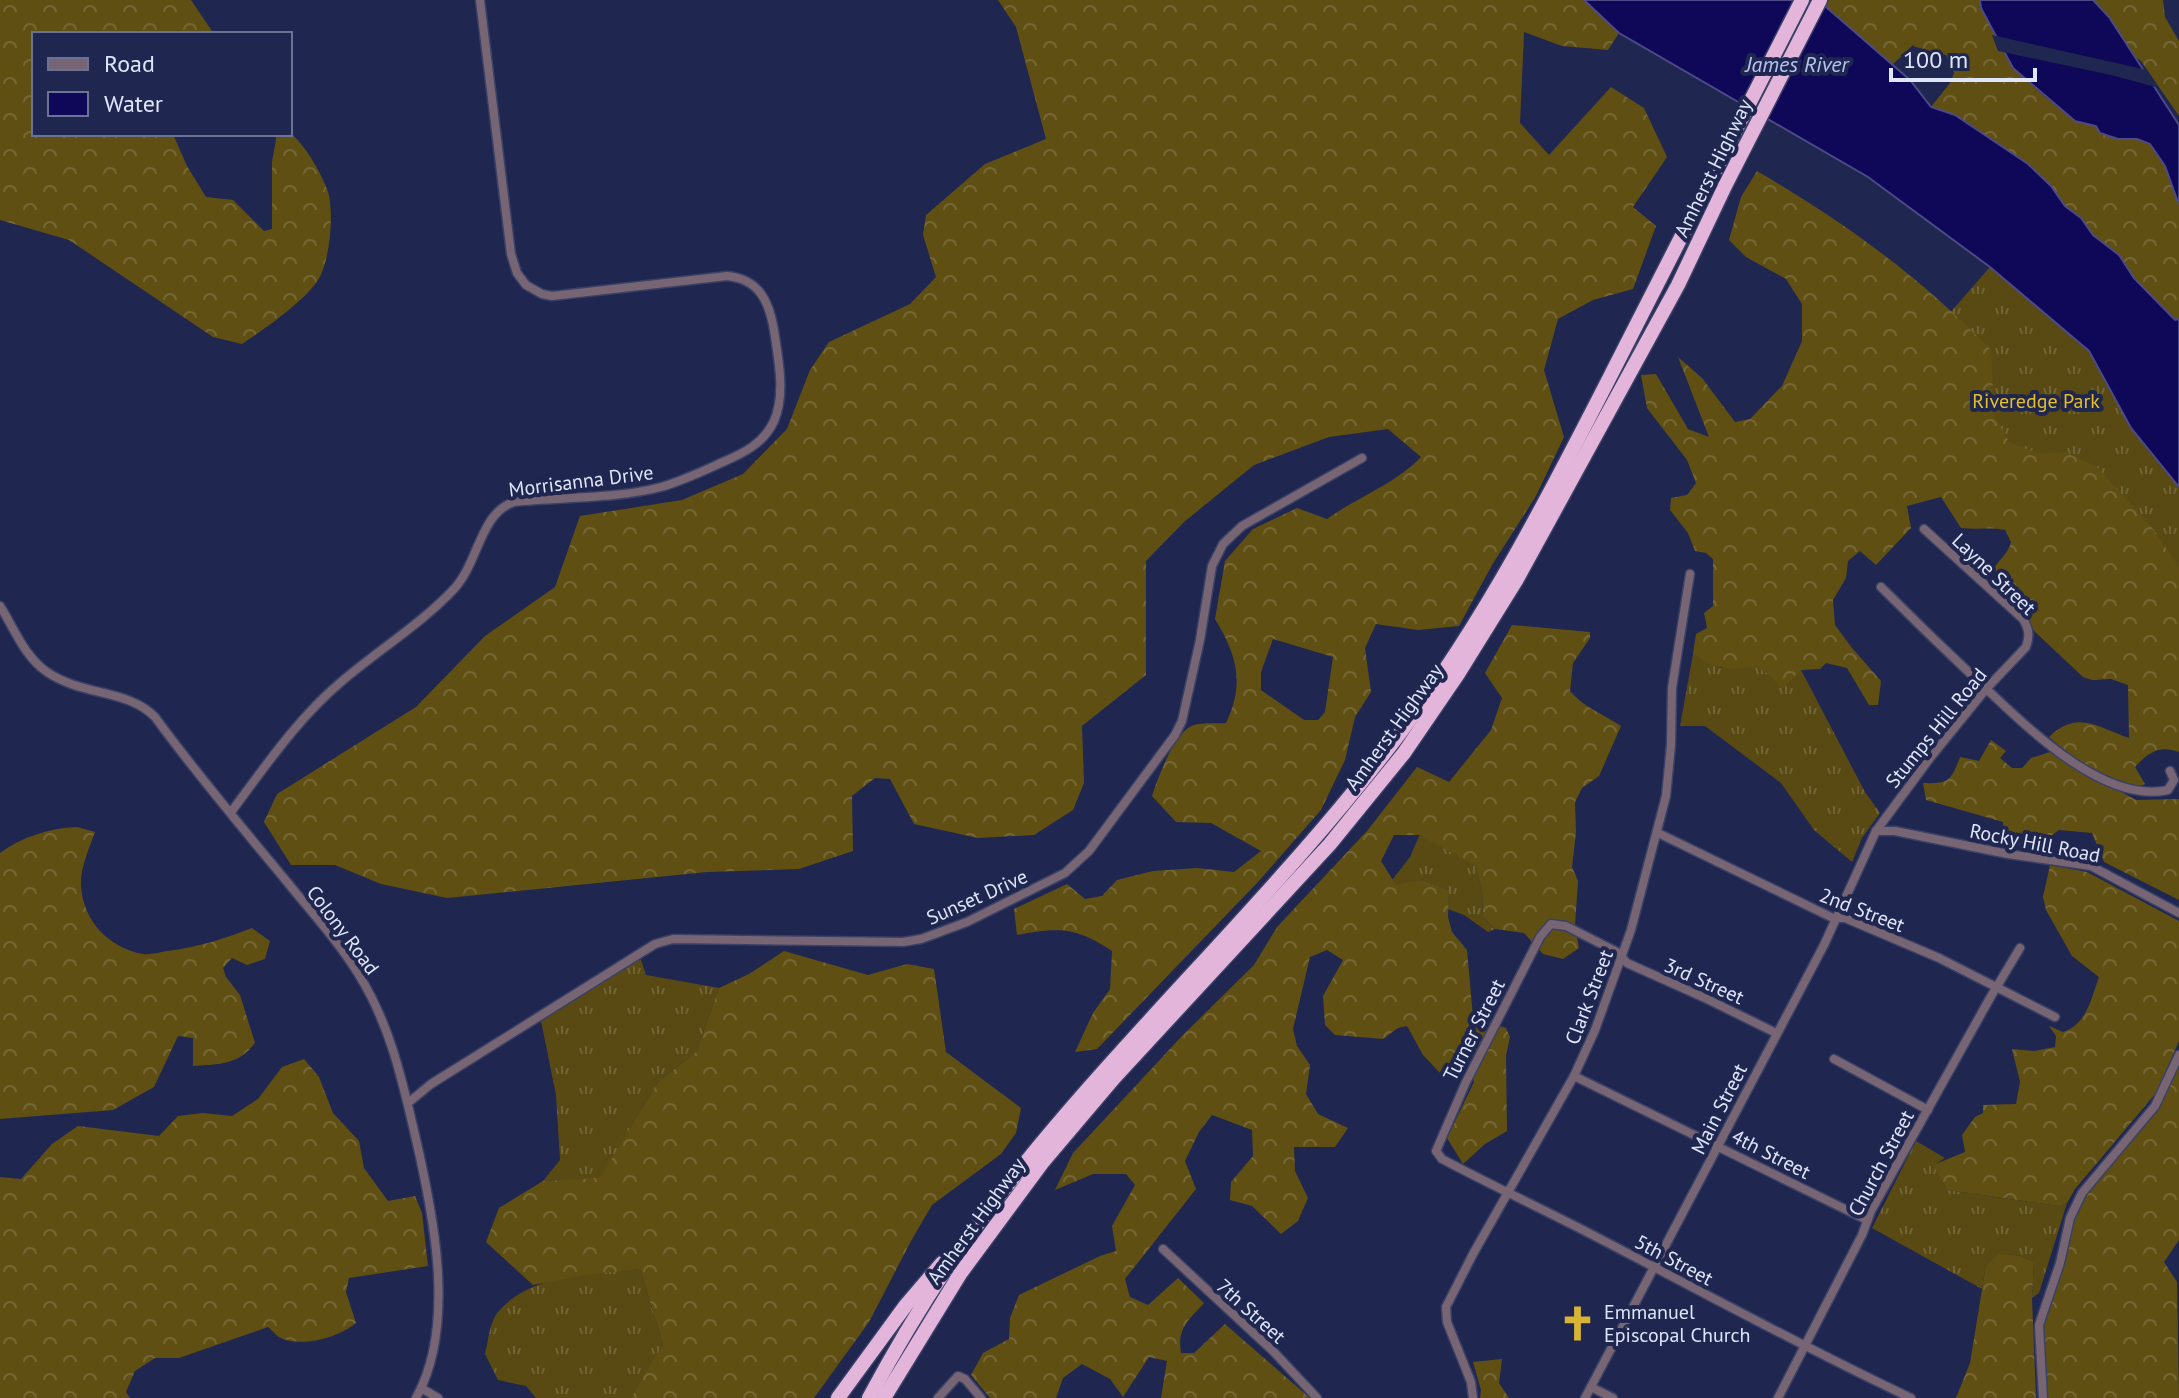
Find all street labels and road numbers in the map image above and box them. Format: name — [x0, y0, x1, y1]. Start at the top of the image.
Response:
street label: Amherst Highway — [1668, 94, 1758, 241]
street label: Morrisanna Drive — [507, 459, 655, 503]
street label: Layne Street — [1947, 528, 2042, 621]
street label: Amherst Highway — [1339, 658, 1449, 796]
street label: Stumps Hill Road — [1880, 663, 1992, 793]
street label: Rocky Hill Road — [1968, 818, 2102, 868]
street label: Sunset Drive — [922, 863, 1032, 931]
street label: Colony Road — [301, 880, 385, 980]
street label: 2nd Street — [1816, 882, 1908, 938]
street label: Clark Street — [1559, 946, 1619, 1048]
street label: 3rd Street — [1660, 952, 1748, 1010]
street label: Turner Street — [1437, 974, 1511, 1085]
street label: Main Street — [1685, 1059, 1753, 1159]
street label: Church Street — [1842, 1105, 1920, 1220]
street label: 4th Street — [1727, 1123, 1815, 1185]
street label: Amherst Highway — [921, 1152, 1031, 1290]
street label: 5th Street — [1630, 1229, 1718, 1292]
street label: 7th Street — [1211, 1273, 1291, 1349]

